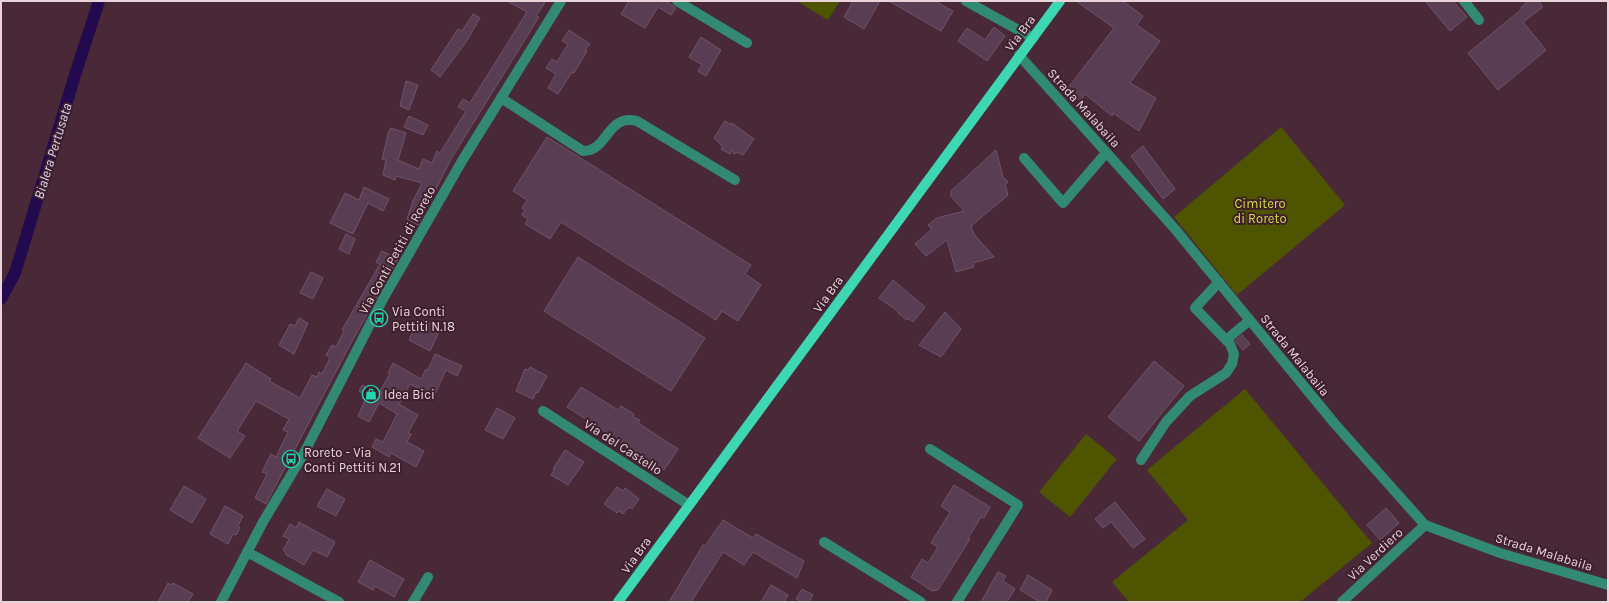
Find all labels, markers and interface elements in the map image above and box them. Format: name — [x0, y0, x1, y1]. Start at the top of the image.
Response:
street label: Via Bra — [1002, 12, 1038, 54]
street label: Strada Malabaila — [1045, 65, 1123, 151]
water label: Bialera Pertusata — [30, 101, 76, 201]
street label: Via Conti Petiti di Roreto — [356, 183, 438, 317]
park label: Cimitero di Roreto — [1233, 196, 1287, 226]
street label: Via Bra — [810, 273, 846, 315]
place label: Via Conti Pettiti N.18 — [392, 304, 455, 334]
bus stop icon: Via Conti Pettiti N.18 — [369, 308, 389, 328]
street label: Strada Malabaila — [1257, 311, 1333, 399]
shop icon: Idea Bici — [361, 384, 381, 404]
place label: Idea Bici — [384, 387, 435, 402]
street label: Via del Castello — [581, 416, 665, 478]
place label: Roreto - Via Conti Pettiti N.21 — [304, 445, 401, 475]
bus stop icon: Roreto - Via Conti Pettiti N.21 — [281, 449, 301, 469]
street label: Via Verdiero — [1344, 525, 1406, 583]
street label: Strada Malabaila — [1493, 530, 1595, 574]
street label: Via Bra — [618, 534, 654, 576]

